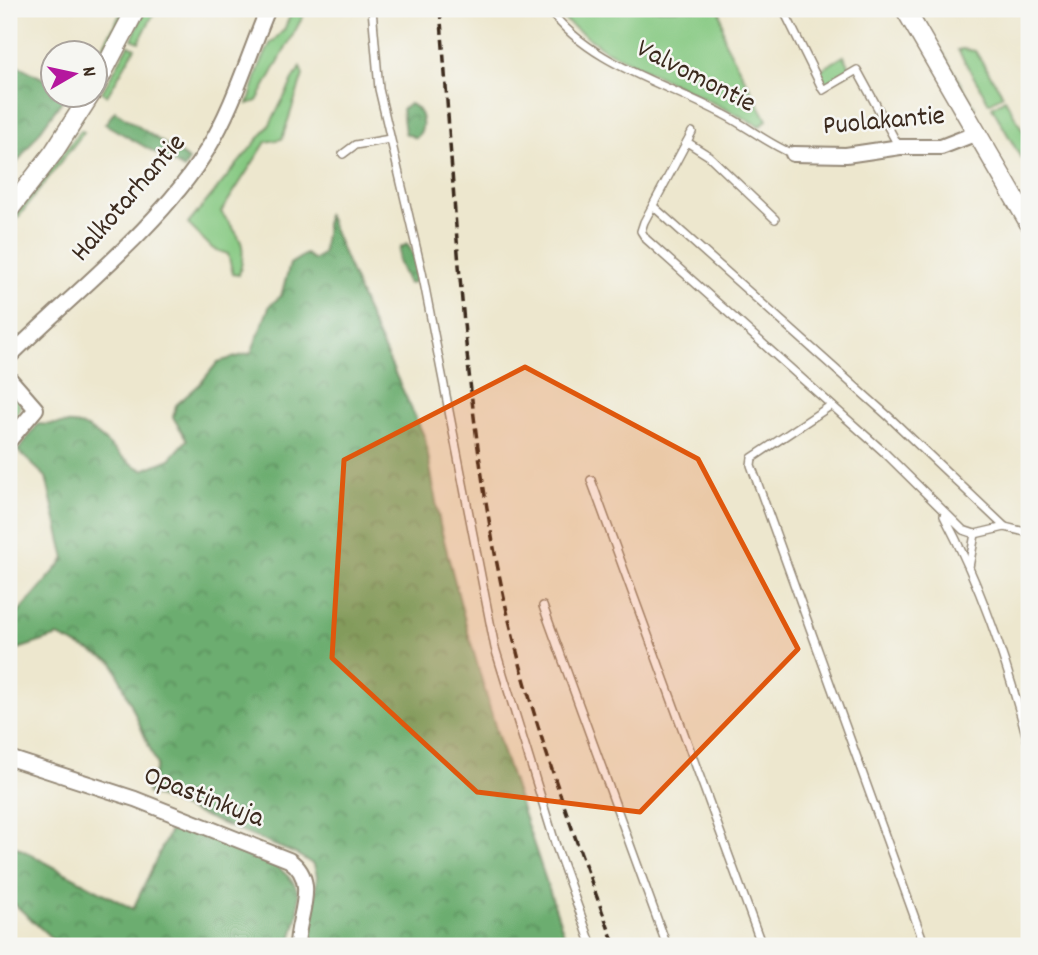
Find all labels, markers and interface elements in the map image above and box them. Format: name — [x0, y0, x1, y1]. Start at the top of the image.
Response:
street label: Valvomontie — [628, 31, 762, 125]
north arrow — [38, 38, 108, 108]
text: N — [73, 65, 101, 79]
street label: Puolakantie — [821, 98, 947, 148]
street label: Halkotarhantie — [63, 126, 197, 272]
street label: Opastinkuja — [137, 758, 270, 841]

